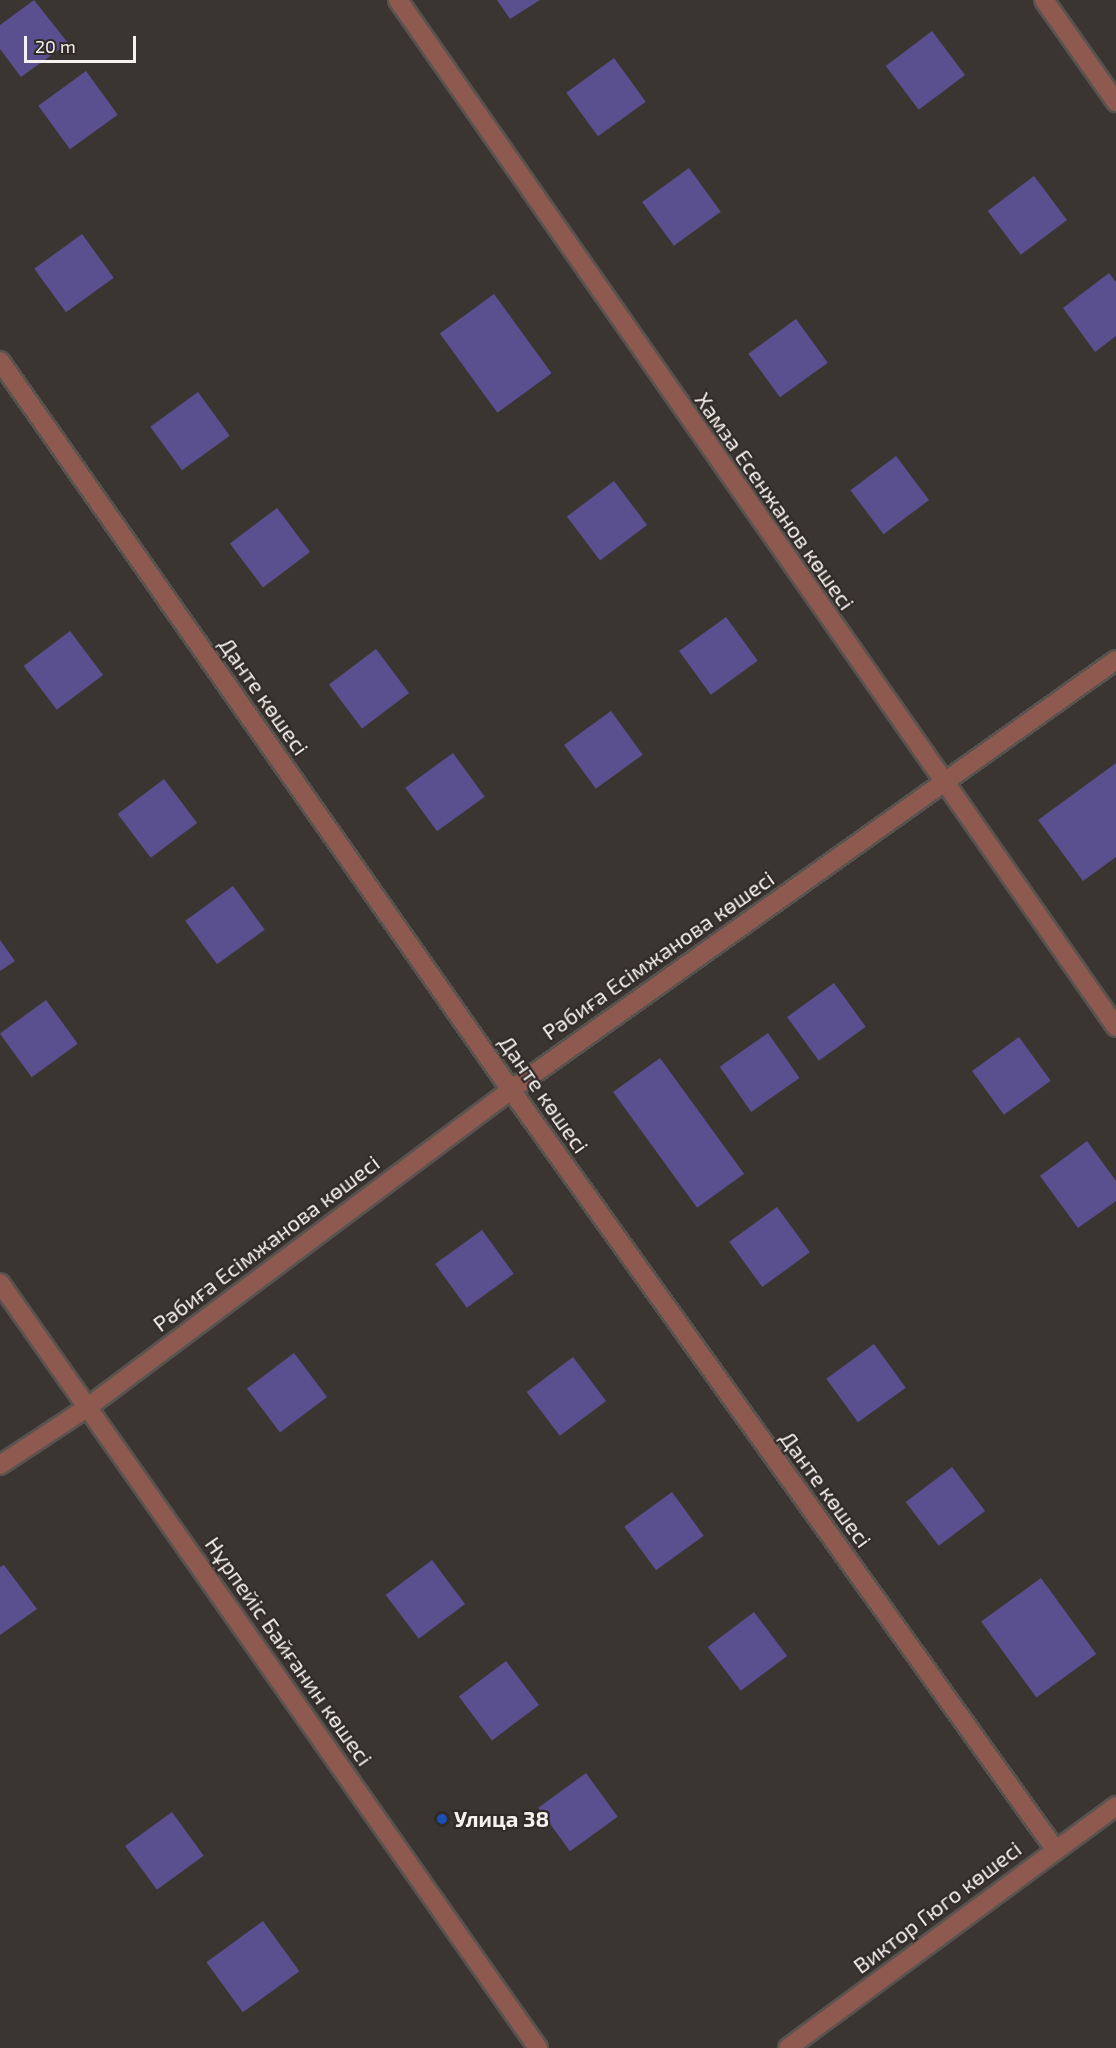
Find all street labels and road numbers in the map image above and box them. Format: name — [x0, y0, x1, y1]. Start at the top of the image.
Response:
street label: Хамза Есенжанов көшесі — [690, 387, 860, 615]
street label: Данте көшесі — [214, 632, 314, 760]
street label: Рәбиға Есімжанова көшесі — [537, 865, 779, 1045]
street label: Данте көшесі — [494, 1030, 594, 1158]
street label: Рәбиға Есімжанова көшесі — [148, 1149, 384, 1337]
street label: Данте көшесі — [775, 1426, 877, 1552]
street label: Нұрпейіс Байғанин көшесі — [200, 1532, 378, 1770]
street label: Виктор Гюго көшесі — [848, 1835, 1026, 1979]

